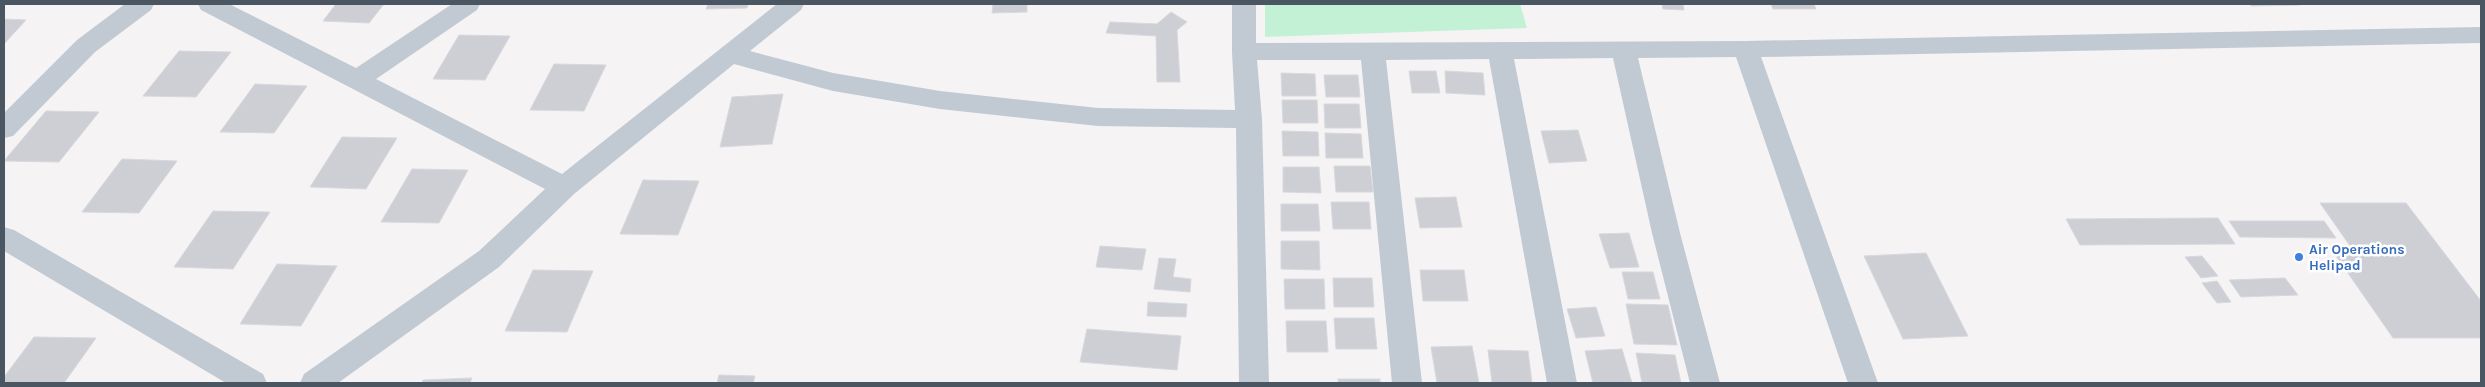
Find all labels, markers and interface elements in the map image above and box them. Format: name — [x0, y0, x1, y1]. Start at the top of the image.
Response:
place label: Air Operations Helipad — [2309, 241, 2405, 274]
marker: Air Operations Helipad — [2293, 251, 2305, 263]

